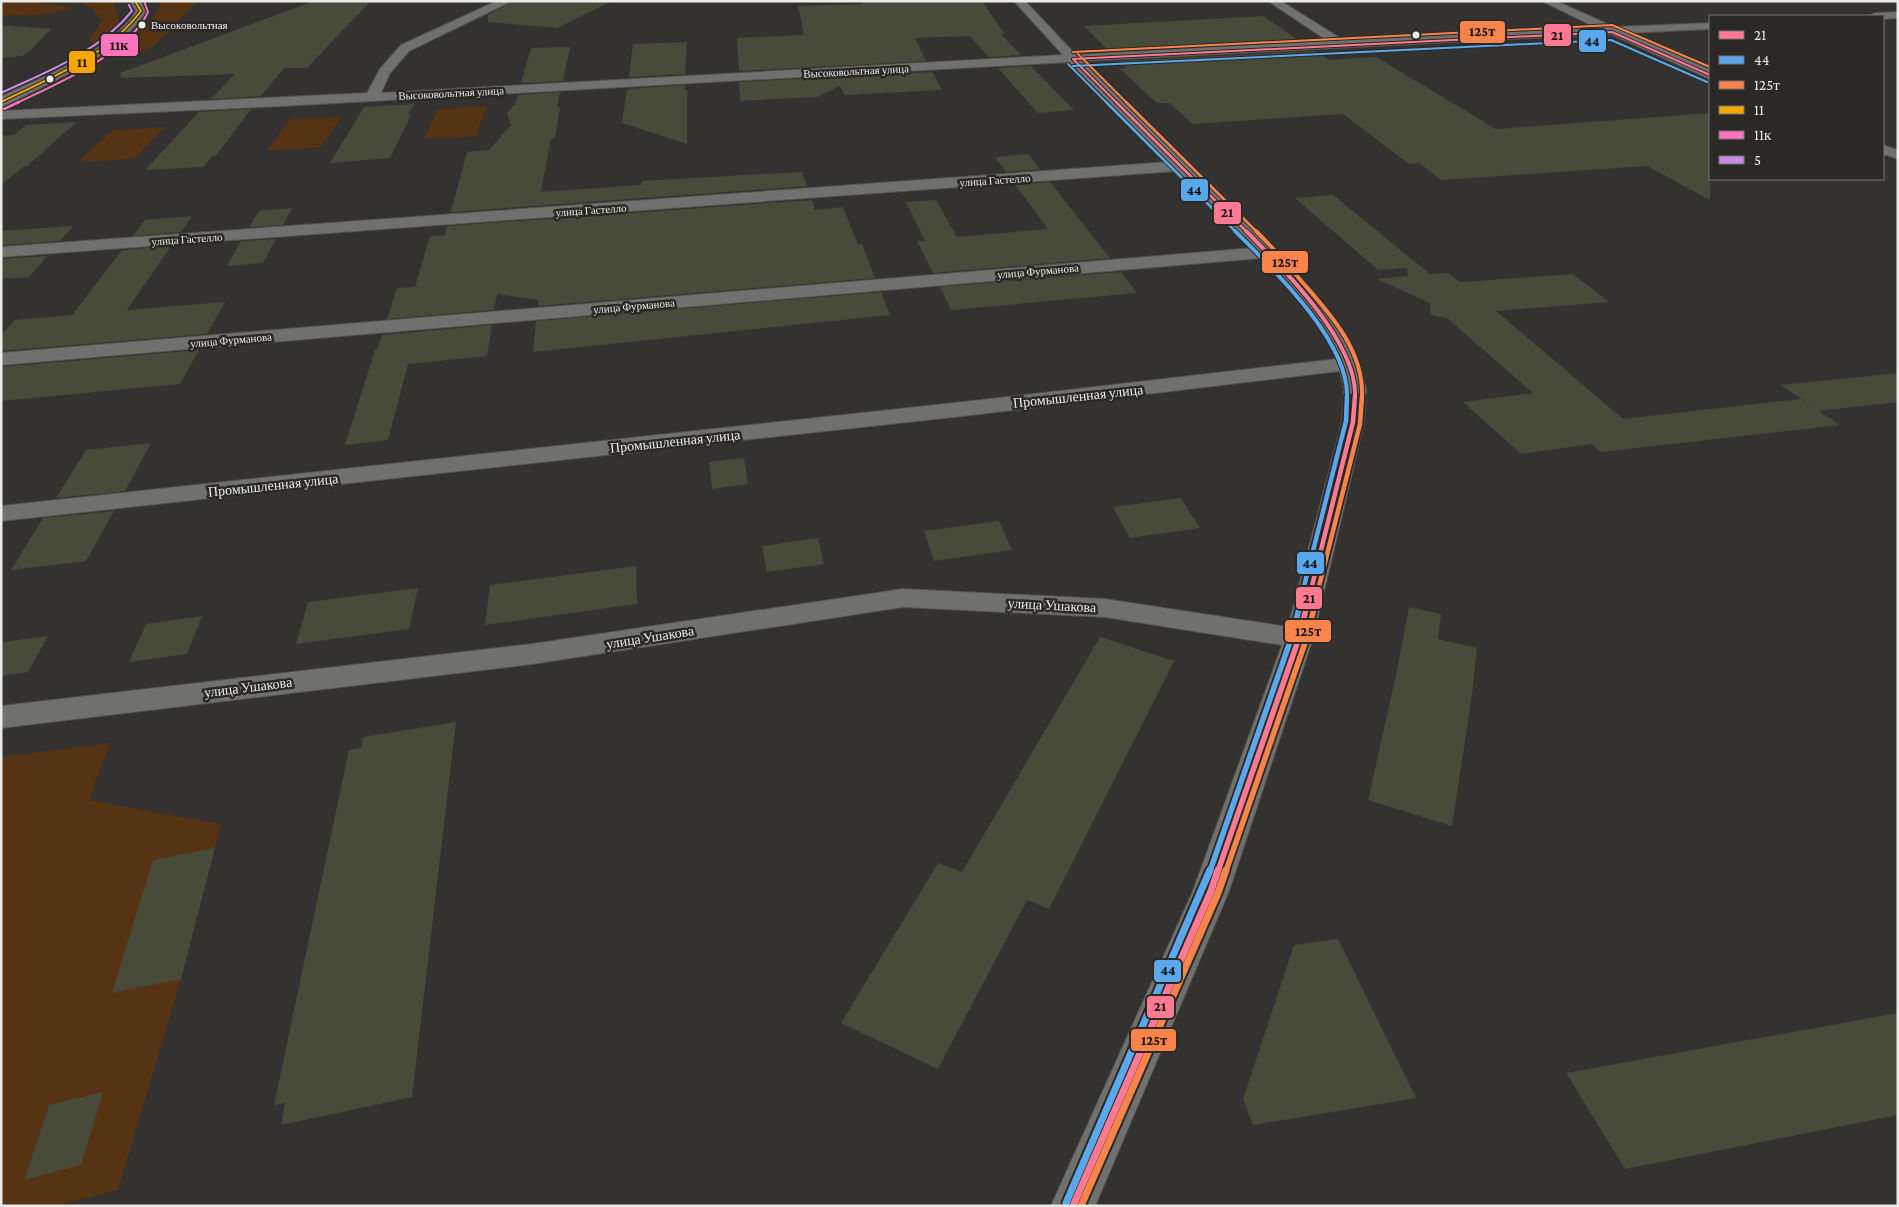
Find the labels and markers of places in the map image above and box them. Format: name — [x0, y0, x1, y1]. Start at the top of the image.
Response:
place label: Высоковольтная — [151, 19, 228, 31]
marker: Высоковольтная — [137, 20, 147, 30]
unlabelled marker — [1411, 30, 1421, 40]
unlabelled marker — [45, 74, 55, 84]

